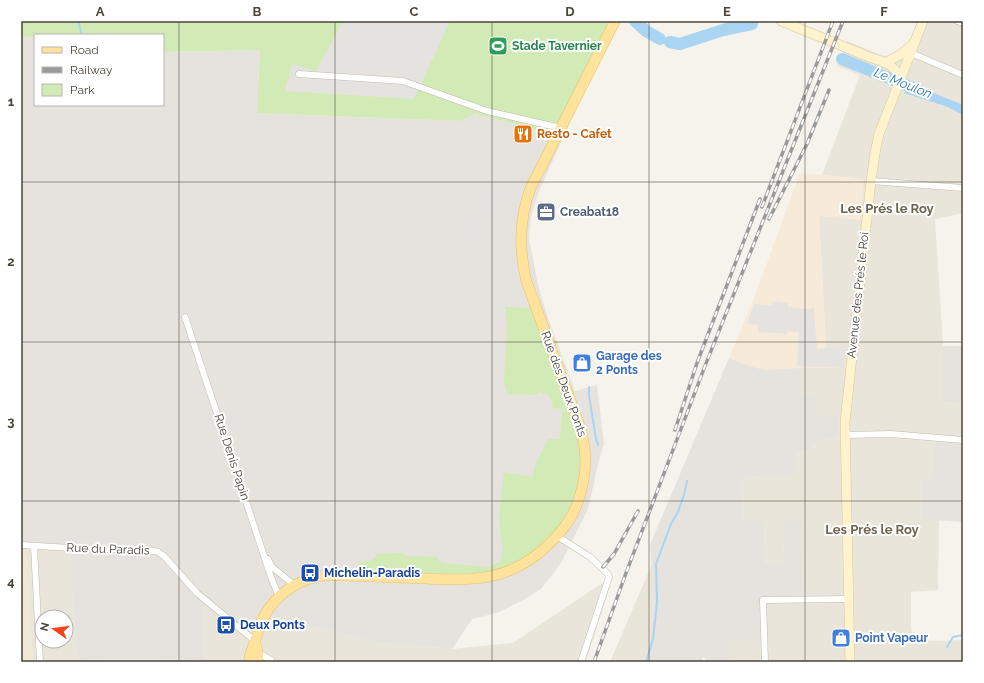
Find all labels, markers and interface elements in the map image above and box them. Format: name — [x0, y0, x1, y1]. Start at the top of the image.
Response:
text: A — [96, 4, 105, 19]
text: B — [253, 4, 262, 19]
text: C — [410, 4, 419, 19]
text: D — [565, 4, 575, 19]
text: E — [723, 4, 731, 19]
text: F — [880, 4, 888, 19]
legend — [34, 34, 164, 106]
sports icon: Stade Tavernier — [487, 35, 509, 57]
place label: Stade Tavernier — [512, 39, 602, 53]
text: Road — [70, 43, 99, 57]
text: Railway — [70, 63, 113, 77]
water label: Le Moulon — [872, 65, 934, 101]
text: Park — [70, 83, 95, 97]
text: 1 — [8, 94, 15, 109]
restaurant icon: Resto - Cafet — [512, 123, 534, 145]
place label: Resto - Cafet — [537, 127, 612, 141]
office icon: Creabat18 — [535, 201, 557, 223]
district label: Les Prés le Roy — [840, 201, 934, 216]
place label: Creabat18 — [560, 205, 619, 219]
street label: Avenue des Prés le Roi — [844, 231, 872, 359]
text: 2 — [7, 254, 15, 269]
street label: Rue des Deux Ponts — [538, 329, 590, 439]
place label: Garage des 2 Ponts — [596, 349, 662, 377]
shop icon: Garage des 2 Ponts — [571, 352, 593, 374]
street label: Rue Denis Papin — [211, 412, 253, 502]
text: 3 — [7, 414, 15, 429]
district label: Les Prés le Roy — [825, 522, 919, 537]
street label: Rue du Paradis — [66, 541, 150, 557]
bus stop icon: Michelin-Paradis — [299, 562, 321, 584]
place label: Michelin-Paradis — [324, 566, 420, 580]
text: 4 — [7, 574, 15, 589]
north arrow — [34, 609, 74, 649]
bus stop icon: Deux Ponts — [215, 614, 237, 636]
place label: Deux Ponts — [240, 618, 305, 632]
text: N — [37, 621, 52, 632]
shop icon: Point Vapeur — [830, 627, 852, 649]
place label: Point Vapeur — [855, 631, 929, 645]

